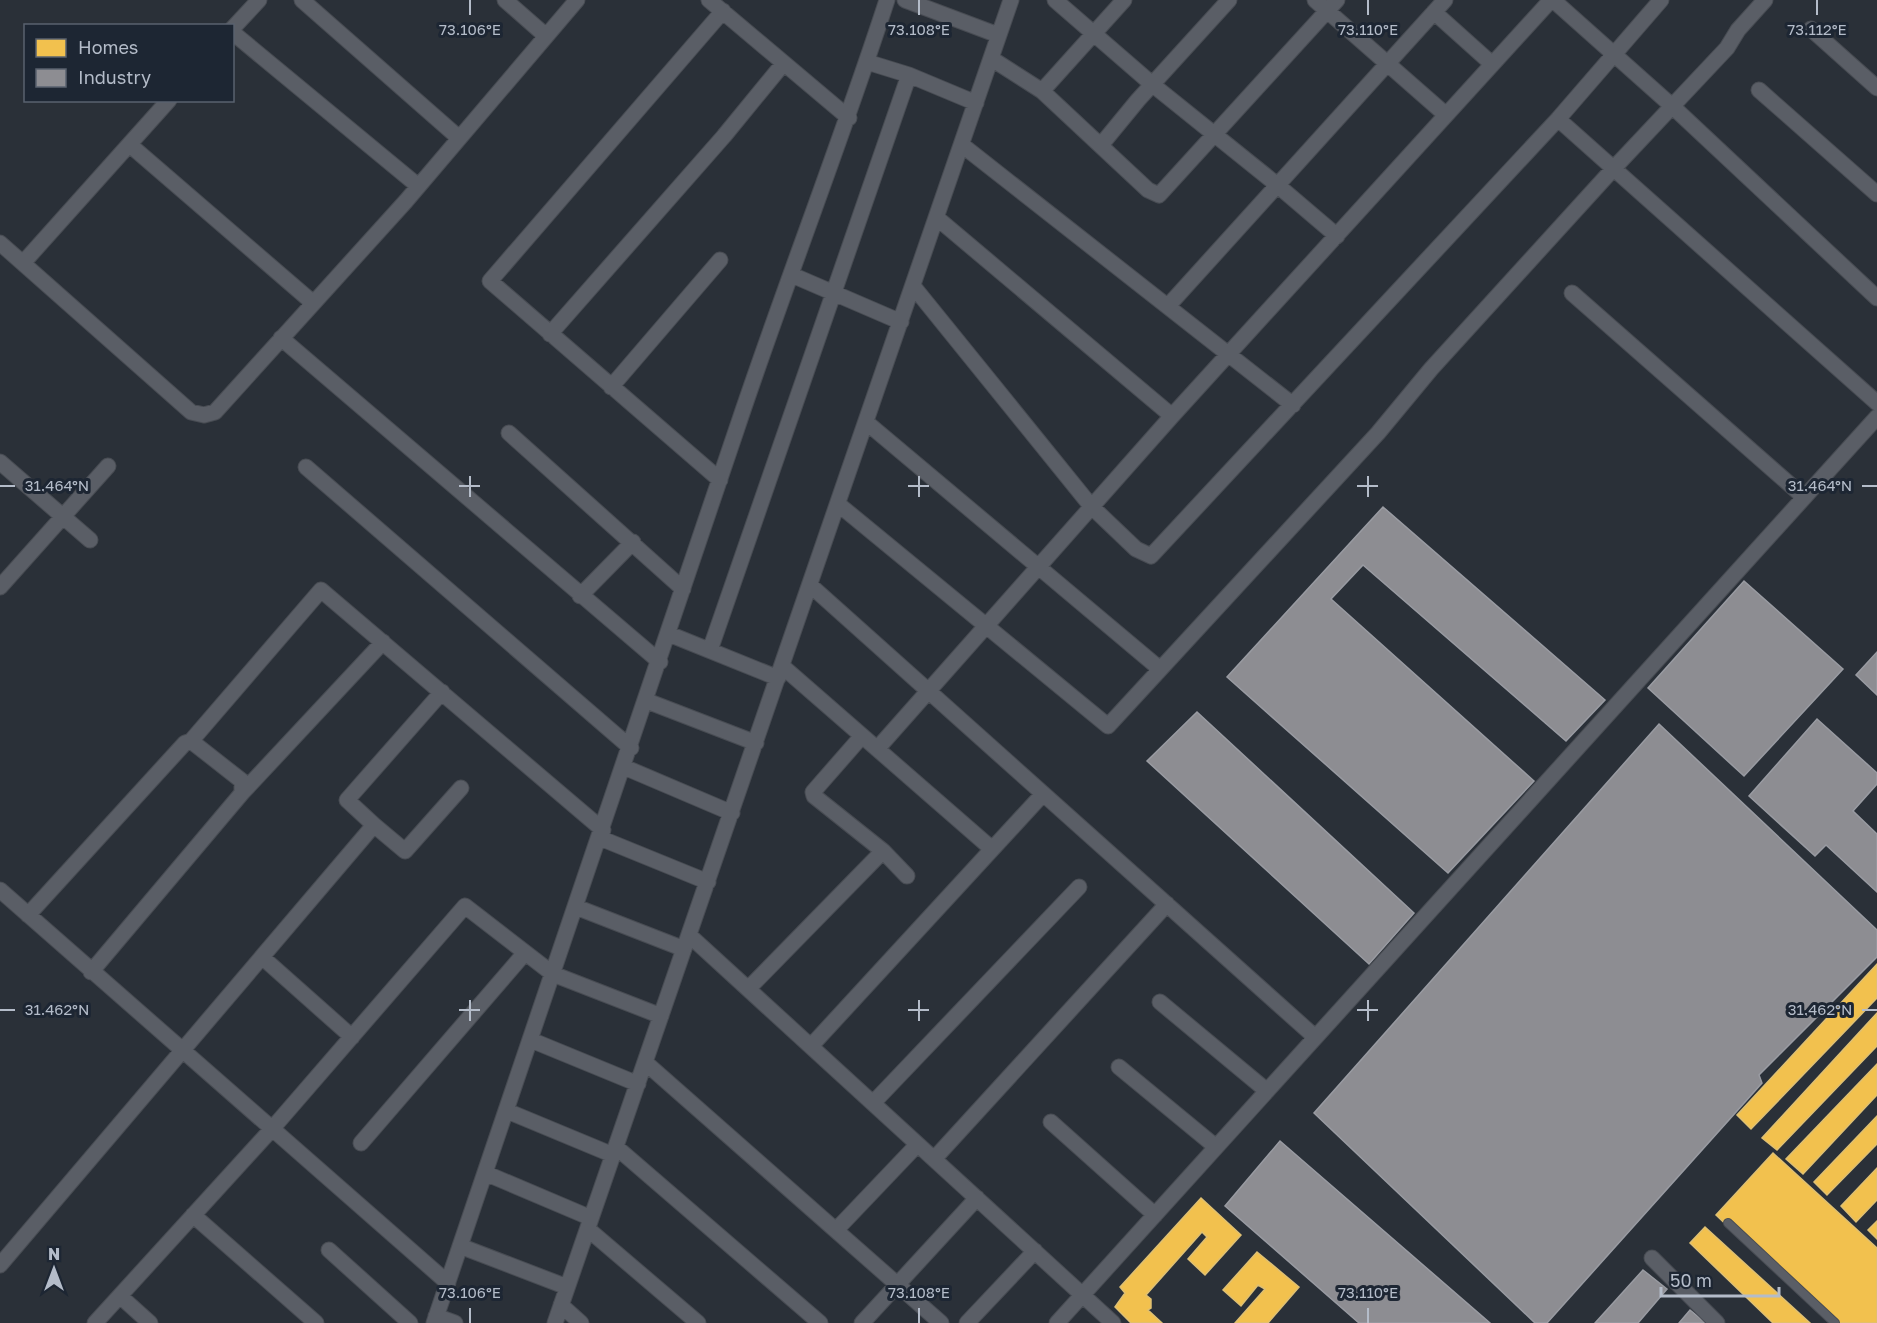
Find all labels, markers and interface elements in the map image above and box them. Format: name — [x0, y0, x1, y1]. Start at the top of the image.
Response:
text: 73.106°E — [439, 20, 501, 38]
text: 73.108°E — [888, 20, 950, 38]
text: 73.110°E — [1338, 20, 1398, 38]
text: 73.112°E — [1787, 20, 1847, 38]
legend — [24, 24, 234, 102]
text: Homes — [78, 36, 138, 58]
text: Industry — [78, 66, 151, 88]
text: 31.464°N — [25, 476, 89, 494]
text: 31.464°N — [1788, 476, 1852, 494]
text: 31.462°N — [25, 1000, 89, 1018]
text: 31.462°N — [1788, 1000, 1852, 1018]
north arrow — [24, 1239, 84, 1299]
text: N — [48, 1244, 60, 1264]
scale bar — [1661, 1260, 1780, 1298]
text: 50 m — [1670, 1269, 1712, 1291]
text: 73.106°E — [439, 1283, 501, 1301]
text: 73.108°E — [888, 1283, 950, 1301]
text: 73.110°E — [1338, 1283, 1398, 1301]

